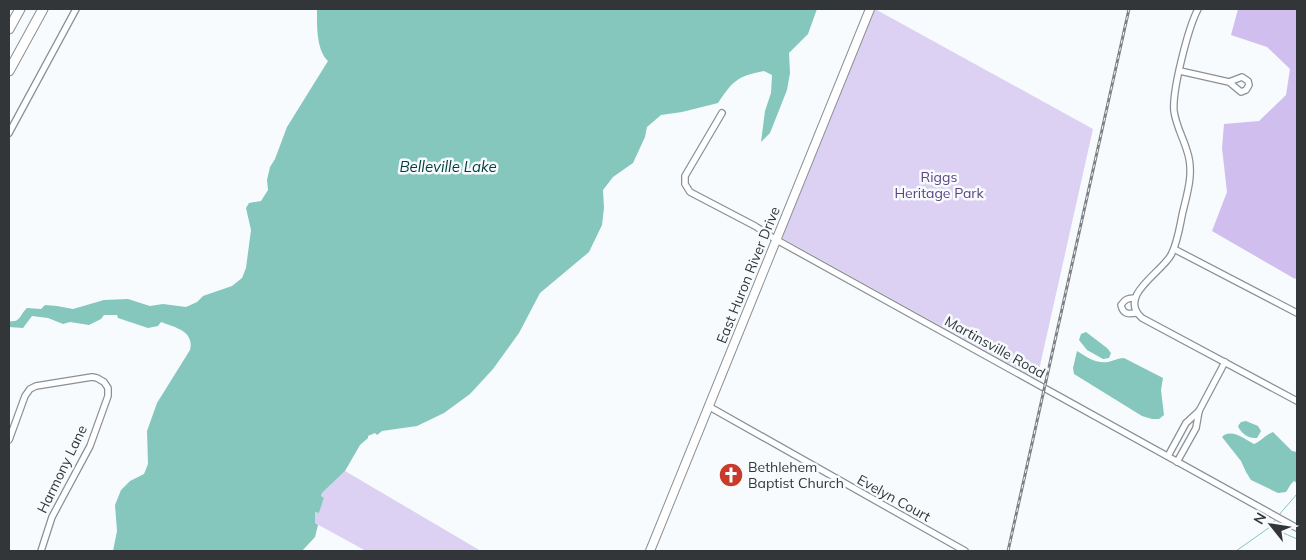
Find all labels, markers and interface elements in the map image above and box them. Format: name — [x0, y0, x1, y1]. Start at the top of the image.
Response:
water label: Belleville Lake — [399, 157, 497, 176]
park label: Riggs Heritage Park — [894, 168, 984, 202]
street label: East Huron River Drive — [712, 204, 784, 346]
street label: Martinsville Road — [942, 312, 1048, 382]
street label: Harmony Lane — [33, 422, 91, 516]
place label: Bethlehem Baptist Church — [748, 458, 844, 492]
church icon: Bethlehem Baptist Church — [718, 462, 744, 488]
street label: Evelyn Court — [854, 470, 934, 526]
north arrow — [1246, 500, 1296, 550]
text: N — [1249, 509, 1270, 528]

